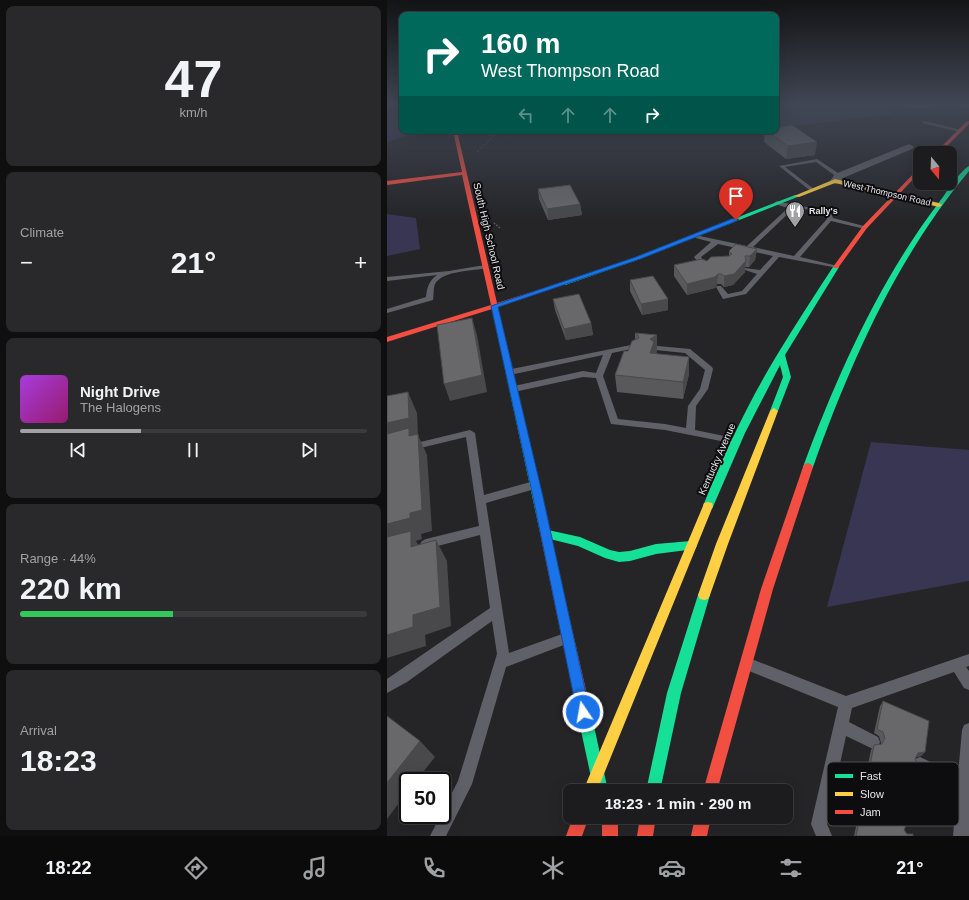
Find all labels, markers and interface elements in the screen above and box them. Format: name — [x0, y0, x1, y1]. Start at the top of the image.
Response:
icon: right — [415, 28, 467, 80]
text: 160 m — [481, 28, 560, 59]
text: 47 — [165, 50, 222, 108]
text: West Thompson Road — [481, 61, 659, 81]
icon: left — [515, 104, 537, 126]
icon: ahead — [557, 104, 579, 126]
icon: ahead — [599, 104, 621, 126]
icon: right — [641, 104, 663, 126]
text: km/h — [179, 105, 208, 120]
north arrow — [913, 146, 957, 190]
map controls — [913, 146, 957, 190]
street label: West Thompson Road — [842, 178, 932, 208]
pin — [719, 179, 753, 220]
street label: South High School Road — [471, 181, 507, 291]
icon: arrive — [725, 185, 747, 207]
restaurant icon: Rally's — [784, 200, 806, 228]
place label: Rally's — [809, 206, 838, 216]
text: Climate — [20, 225, 64, 240]
text: 21° — [171, 246, 216, 279]
text: − — [20, 250, 33, 275]
text: + — [354, 250, 367, 275]
text: Night Drive — [80, 383, 160, 400]
text: The Halogens — [80, 400, 161, 415]
street label: Kentucky Avenue — [696, 421, 738, 496]
icon: previous — [67, 439, 89, 461]
icon: pause — [182, 439, 204, 461]
icon: next — [298, 439, 320, 461]
text: Range · 44% — [20, 551, 96, 566]
text: 220 km — [20, 572, 122, 605]
position arrow — [562, 691, 604, 733]
text: Arrival — [20, 723, 57, 738]
text: 18:23 — [20, 744, 97, 777]
legend — [827, 762, 959, 826]
text: Fast — [860, 770, 881, 782]
speed limit sign: 50 — [399, 772, 451, 824]
text: Slow — [860, 788, 884, 800]
text: 18:23 · 1 min · 290 m — [605, 795, 751, 812]
text: Jam — [860, 806, 881, 818]
icon: directions — [182, 854, 210, 882]
icon: music — [301, 854, 329, 882]
icon: phone — [420, 854, 448, 882]
icon: climate — [539, 854, 567, 882]
icon: car — [658, 854, 686, 882]
icon: filters — [777, 854, 805, 882]
text: 18:22 — [45, 858, 92, 878]
text: 21° — [896, 858, 923, 878]

